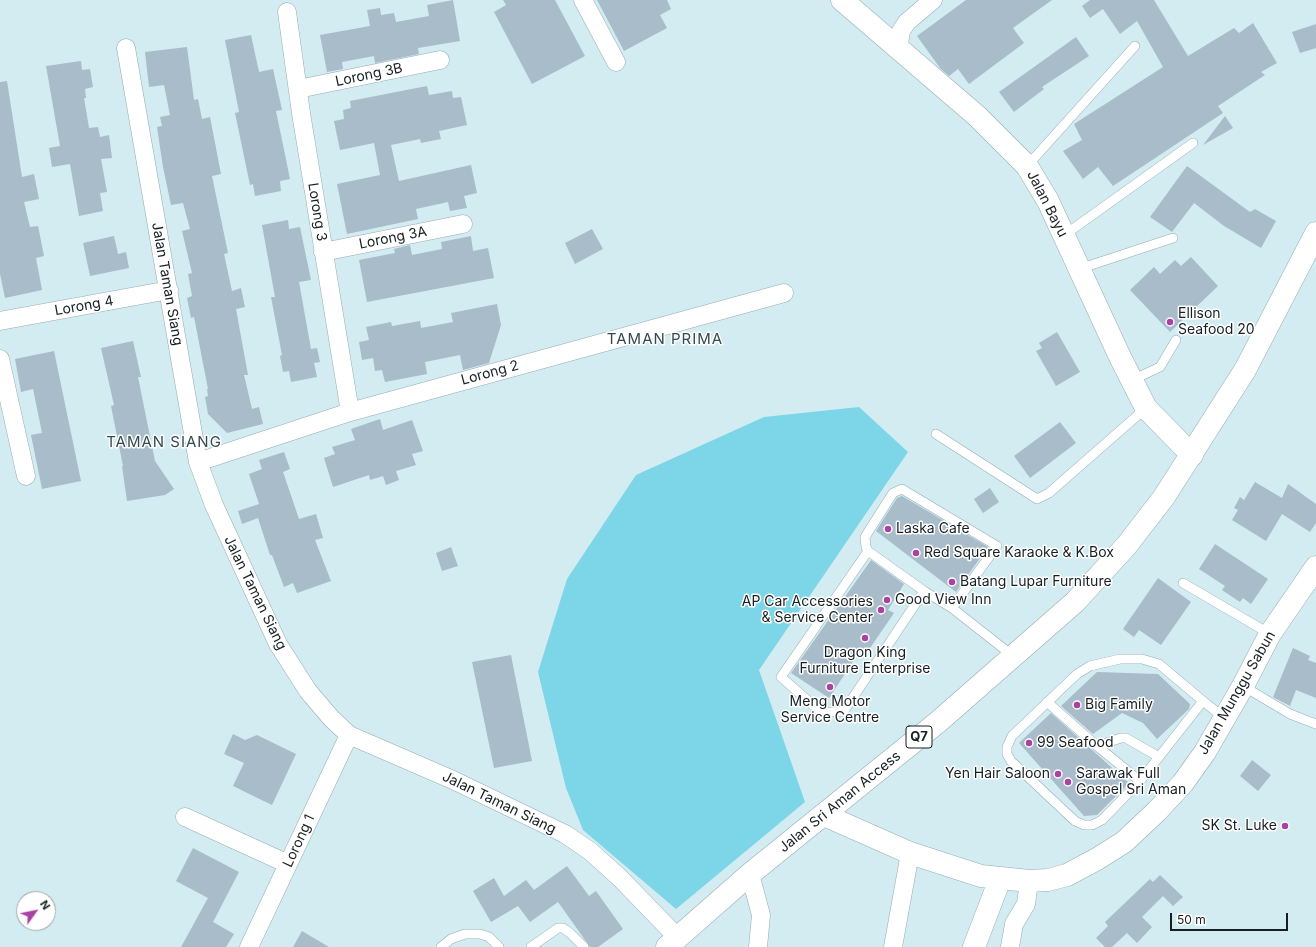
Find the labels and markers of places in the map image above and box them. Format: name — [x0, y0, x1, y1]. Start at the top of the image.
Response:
place label: Ellison Seafood 20 — [1178, 306, 1255, 338]
marker: Ellison Seafood 20 — [1165, 317, 1175, 327]
place label: Laska Cafe — [896, 521, 970, 537]
marker: Laska Cafe — [883, 524, 893, 534]
place label: Red Square Karaoke & K.Box — [924, 545, 1114, 561]
marker: Red Square Karaoke & K.Box — [911, 548, 921, 558]
place label: Batang Lupar Furniture — [960, 574, 1112, 590]
marker: Batang Lupar Furniture — [947, 577, 957, 587]
place label: Good View Inn — [895, 592, 991, 608]
place label: AP Car Accessories & Service Center — [742, 594, 873, 626]
marker: Good View Inn — [882, 595, 892, 605]
marker: AP Car Accessories & Service Center — [876, 605, 886, 615]
marker: Dragon King Furniture Enterprise — [860, 633, 870, 643]
place label: Dragon King Furniture Enterprise — [799, 645, 931, 678]
marker: Meng Motor Service Centre — [825, 682, 835, 692]
place label: Meng Motor Service Centre — [781, 694, 879, 726]
place label: Big Family — [1085, 697, 1153, 713]
marker: Big Family — [1072, 700, 1082, 710]
place label: 99 Seafood — [1037, 735, 1114, 751]
marker: 99 Seafood — [1024, 738, 1034, 748]
place label: Yen Hair Saloon — [945, 766, 1050, 782]
place label: Sarawak Full Gospel Sri Aman — [1076, 766, 1186, 798]
marker: Yen Hair Saloon — [1053, 769, 1063, 779]
marker: Sarawak Full Gospel Sri Aman — [1063, 777, 1073, 787]
place label: SK St. Luke — [1201, 818, 1277, 834]
marker: SK St. Luke — [1280, 821, 1290, 831]

